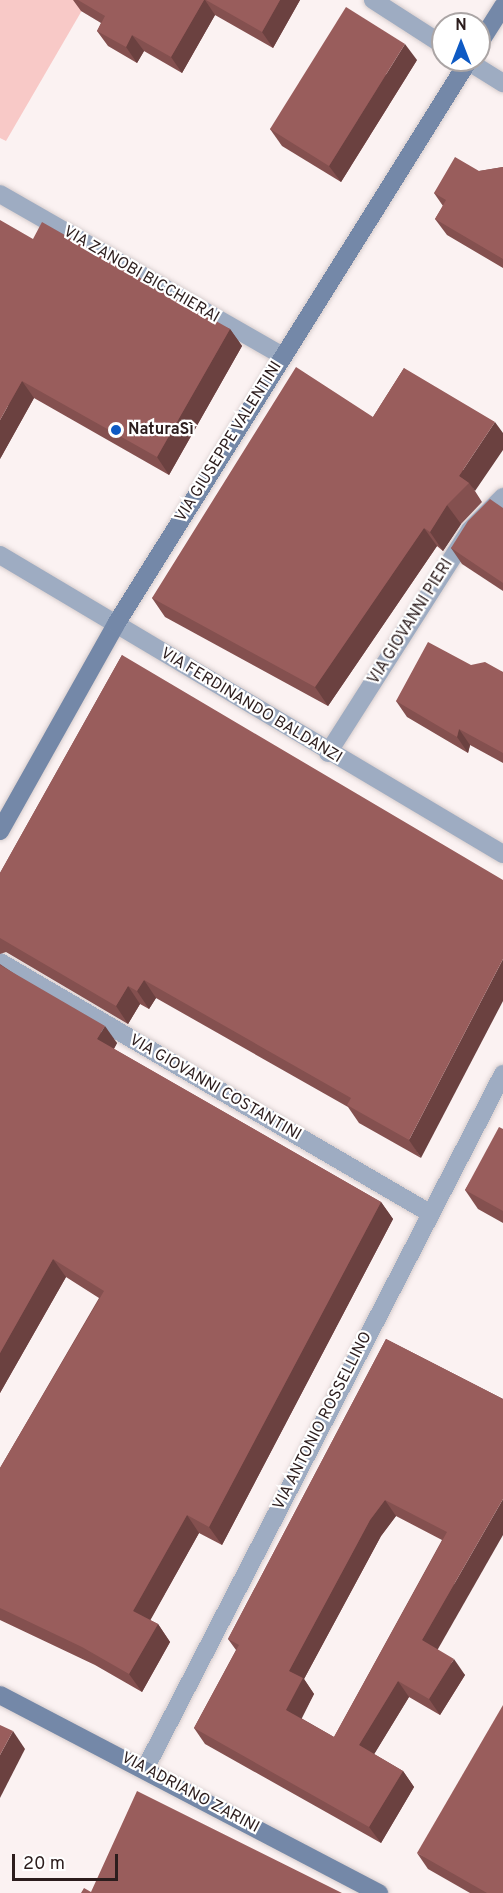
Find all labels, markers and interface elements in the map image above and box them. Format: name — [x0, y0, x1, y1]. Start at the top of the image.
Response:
north arrow — [431, 12, 491, 72]
text: N — [455, 16, 467, 36]
street label: VIA ZANOBI BICCHIERAI — [59, 222, 223, 328]
street label: VIA GIUSEPPE VALENTINI — [171, 358, 287, 526]
place label: NaturaSì — [128, 420, 194, 440]
marker: NaturaSì — [109, 423, 123, 437]
street label: VIA GIOVANNI PIERI — [364, 555, 458, 689]
street label: VIA FERDINANDO BALDANZI — [157, 644, 345, 768]
street label: VIA GIOVANNI COSTANTINI — [125, 1031, 305, 1145]
street label: VIA ANTONIO ROSSELLINO — [269, 1328, 377, 1514]
street label: VIA ADRIANO ZARINI — [117, 1748, 263, 1838]
scale bar — [15, 1842, 122, 1880]
text: 20 m — [23, 1853, 65, 1876]

